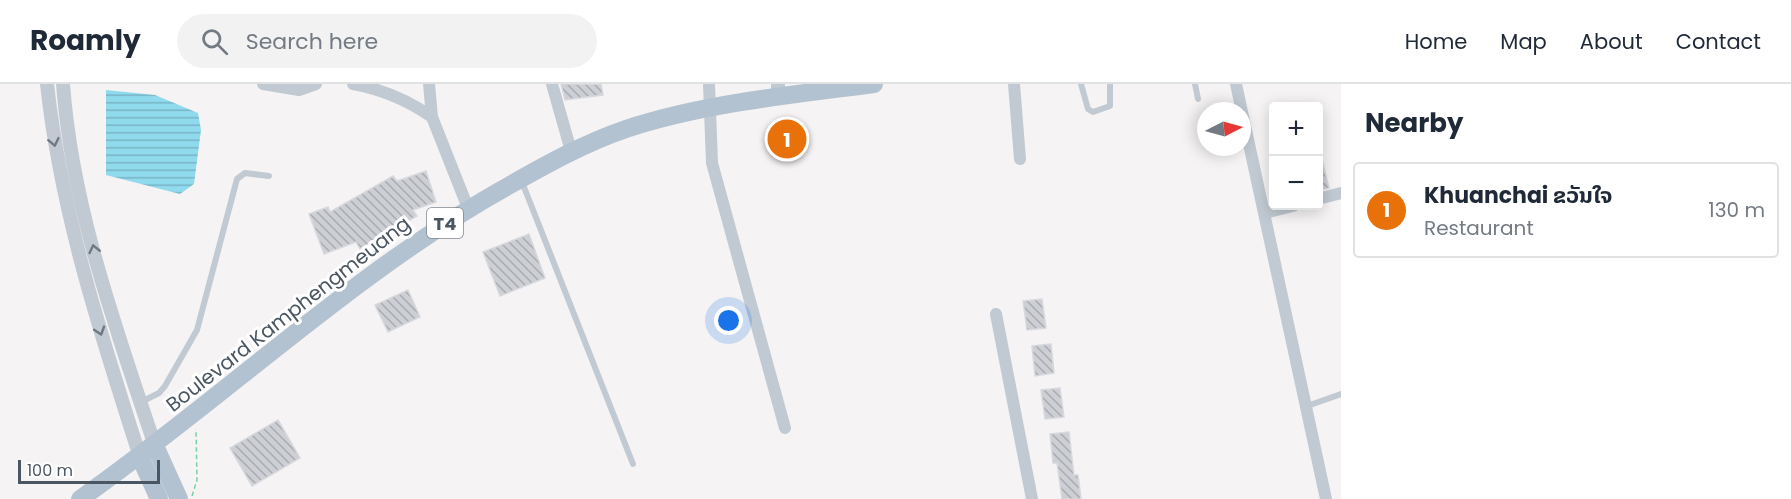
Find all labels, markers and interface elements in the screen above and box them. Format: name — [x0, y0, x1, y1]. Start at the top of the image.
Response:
search box — [177, 14, 597, 68]
text: Roamly — [30, 21, 141, 60]
icon: search — [198, 25, 231, 58]
text: Search here — [246, 26, 378, 57]
text: Home — [1405, 27, 1467, 56]
text: Map — [1500, 27, 1547, 56]
text: About — [1580, 27, 1643, 56]
text: Contact — [1676, 27, 1761, 56]
north arrow — [1197, 102, 1251, 156]
map controls — [1269, 102, 1323, 210]
button: + — [1269, 102, 1323, 156]
text: Nearby — [1365, 105, 1463, 141]
pin: 1 — [768, 116, 806, 162]
one-way arrow — [47, 137, 60, 147]
button: − — [1269, 156, 1323, 210]
text: Khuanchai ຂວັນໃຈ — [1424, 180, 1612, 211]
text: 1 — [1383, 196, 1390, 224]
text: 130 m — [1708, 196, 1765, 224]
road number: T4 — [427, 208, 463, 238]
street label: Boulevard Kamphengmeuang — [160, 210, 416, 418]
text: Restaurant — [1424, 214, 1534, 242]
one-way arrow — [88, 245, 101, 255]
your location — [714, 306, 743, 335]
one-way arrow — [93, 325, 105, 336]
scale bar — [18, 457, 160, 484]
text: 100 m — [27, 459, 73, 482]

